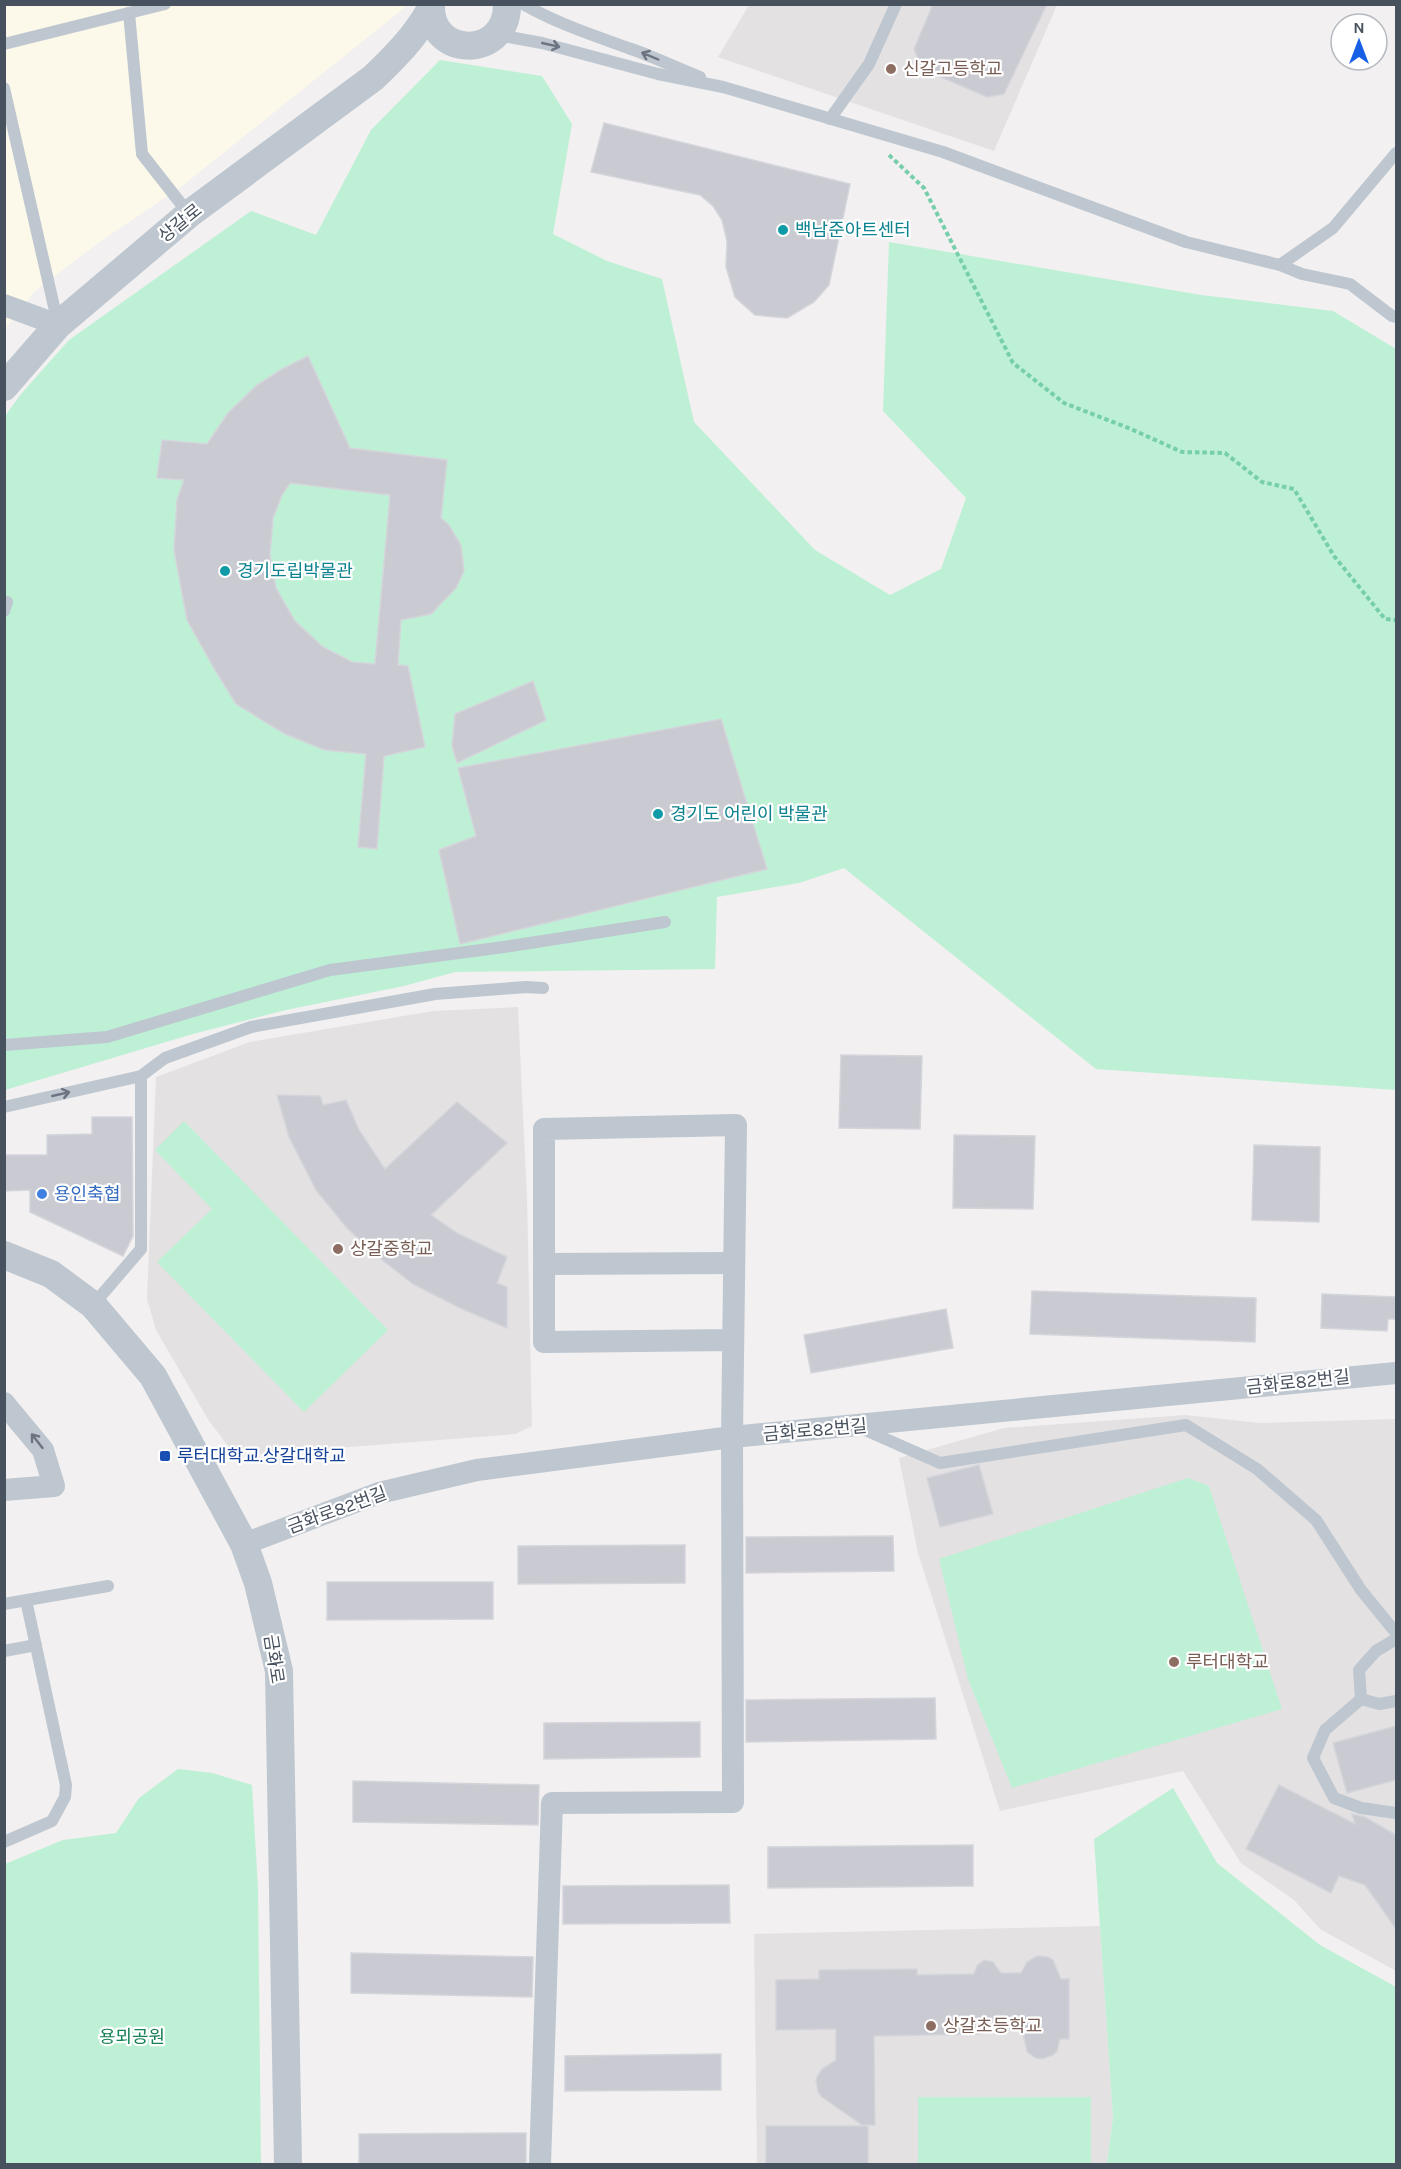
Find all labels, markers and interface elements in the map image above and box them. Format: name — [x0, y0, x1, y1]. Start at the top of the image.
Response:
north arrow — [1329, 12, 1389, 72]
text: N — [1353, 18, 1365, 37]
one-way arrow — [541, 40, 561, 51]
one-way arrow — [641, 50, 660, 61]
place label: 신갈고등학교 — [903, 58, 1002, 80]
marker: 신갈고등학교 — [884, 62, 898, 76]
street label: 상갈로 — [154, 199, 206, 247]
place label: 백남준아트센터 — [795, 219, 911, 241]
marker: 백남준아트센터 — [776, 223, 790, 237]
place label: 경기도립박물관 — [237, 560, 353, 582]
marker: 경기도립박물관 — [218, 564, 232, 578]
place label: 경기도 어린이 박물관 — [670, 803, 828, 825]
marker: 경기도 어린이 박물관 — [651, 807, 665, 821]
one-way arrow — [51, 1088, 71, 1099]
place label: 용인축협 — [54, 1183, 120, 1205]
marker: 용인축협 — [35, 1187, 49, 1201]
place label: 상갈중학교 — [350, 1238, 433, 1260]
marker: 상갈중학교 — [331, 1242, 345, 1256]
street label: 금화로82번길 — [1245, 1366, 1351, 1398]
street label: 금화로82번길 — [762, 1414, 868, 1446]
one-way arrow — [30, 1433, 43, 1449]
place label: 루터대학교.상갈대학교 — [177, 1445, 346, 1467]
marker: 루터대학교.상갈대학교 — [158, 1449, 172, 1463]
street label: 금화로82번길 — [284, 1482, 390, 1538]
street label: 금화로 — [259, 1633, 289, 1685]
place label: 루터대학교 — [1186, 1651, 1269, 1673]
marker: 루터대학교 — [1167, 1655, 1181, 1669]
place label: 상갈초등학교 — [943, 2015, 1042, 2037]
marker: 상갈초등학교 — [924, 2019, 938, 2033]
park label: 용뫼공원 — [99, 2026, 165, 2048]

